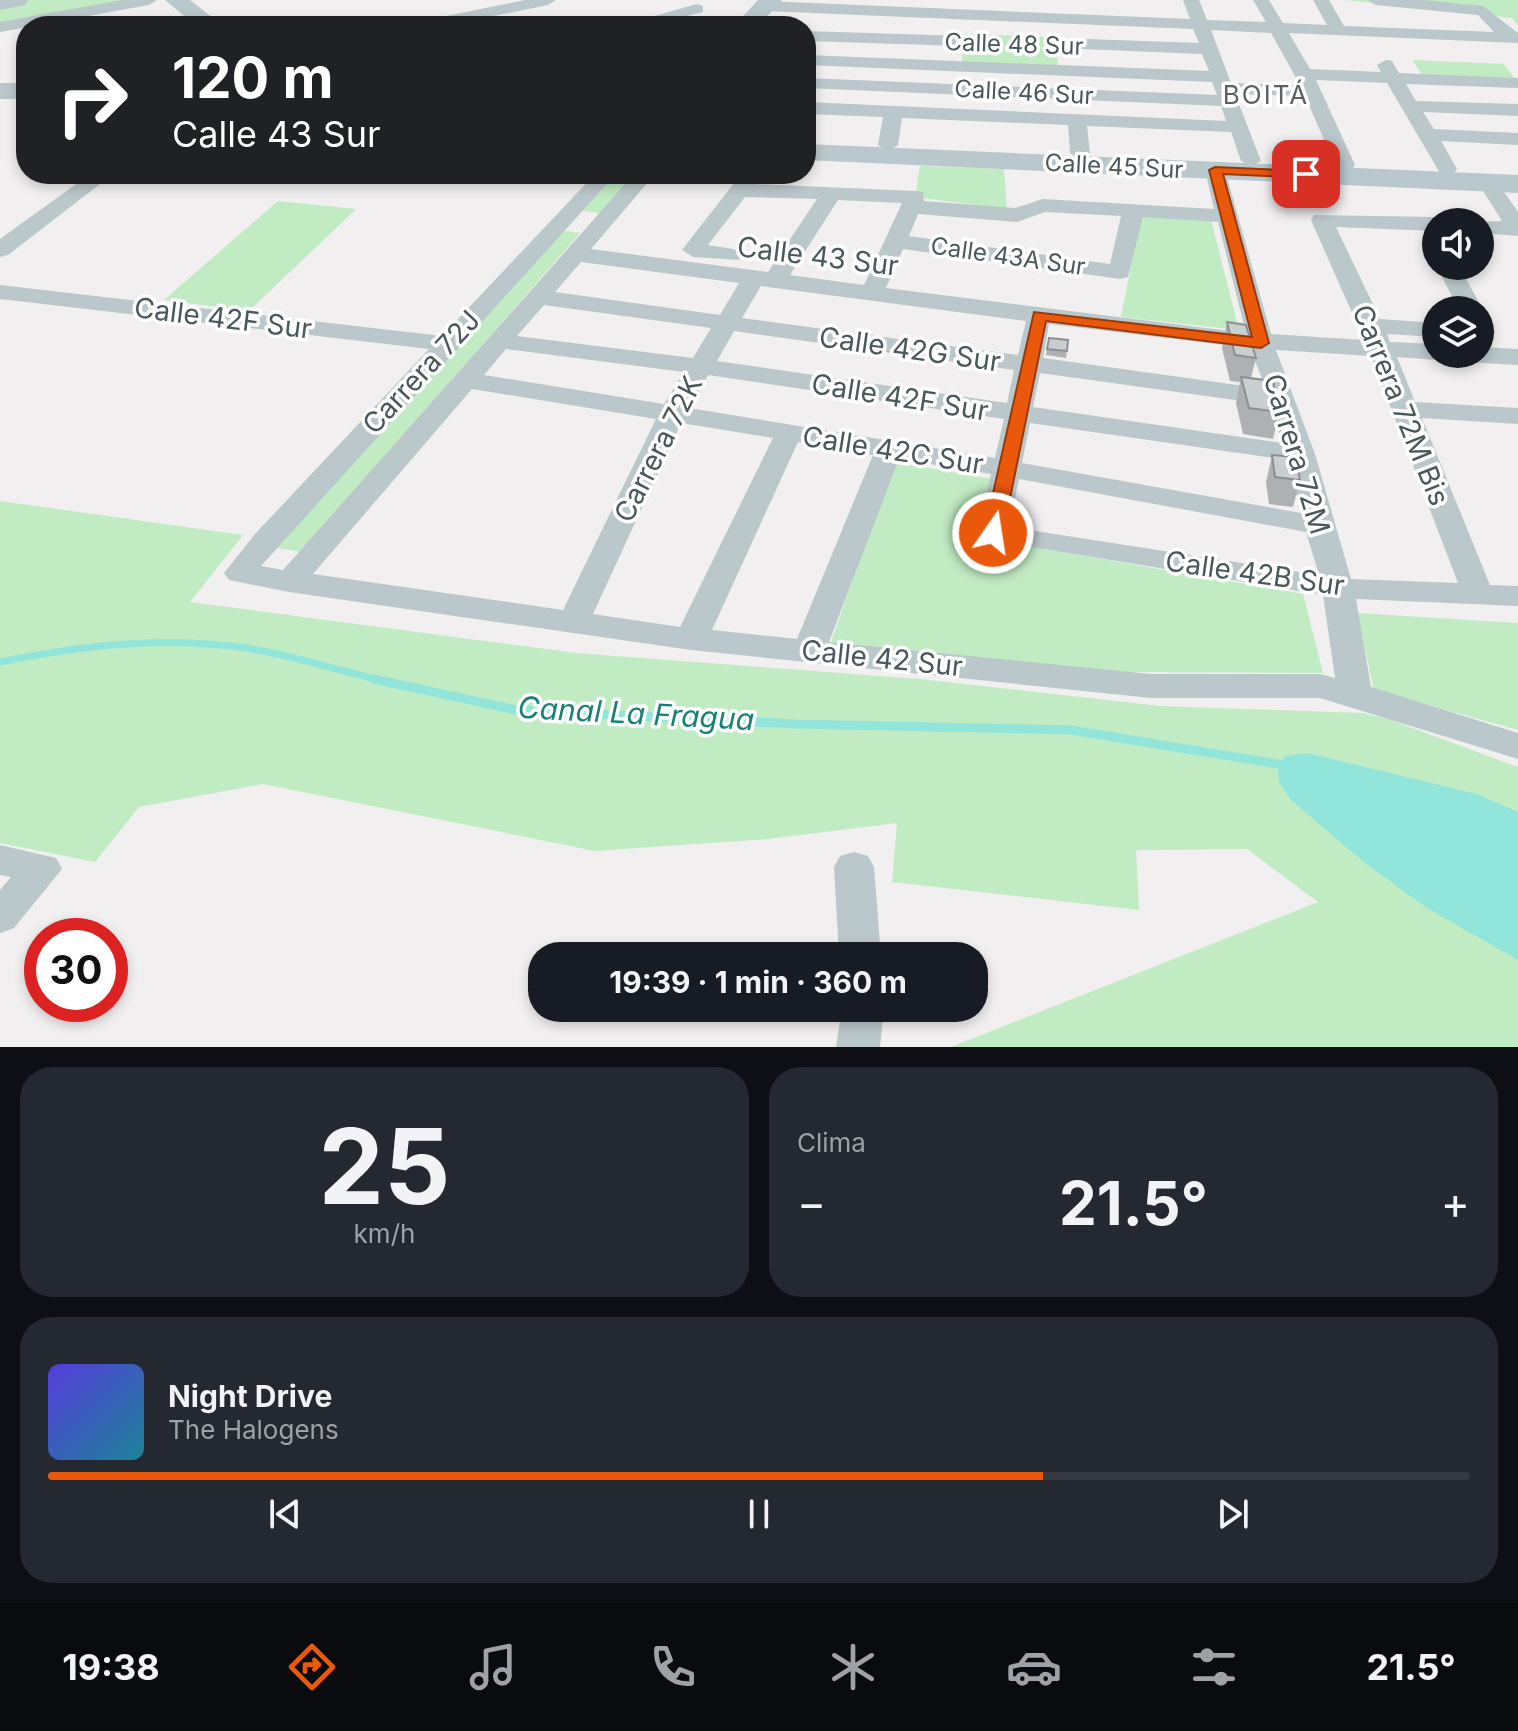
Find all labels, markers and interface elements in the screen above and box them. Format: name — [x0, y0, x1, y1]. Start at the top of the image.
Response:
street label: Calle 48 Sur — [944, 27, 1084, 61]
text: 120 m — [172, 44, 334, 112]
icon: right — [40, 48, 144, 152]
street label: Calle 46 Sur — [954, 74, 1094, 110]
district label: BOITÁ — [1223, 79, 1309, 110]
text: Calle 43 Sur — [172, 112, 381, 156]
pin — [1272, 140, 1340, 208]
street label: Calle 45 Sur — [1044, 148, 1184, 184]
icon: arrive — [1284, 152, 1328, 196]
map controls — [1422, 208, 1494, 368]
button: sound — [1422, 208, 1494, 280]
street label: Calle 43 Sur — [735, 229, 901, 283]
street label: Calle 43A Sur — [929, 231, 1087, 281]
street label: Calle 42F Sur — [132, 290, 314, 346]
button: layers — [1422, 296, 1494, 368]
street label: Carrera 72M Bis — [1345, 300, 1457, 510]
street label: Carrera 72J — [355, 303, 487, 441]
street label: Calle 42G Sur — [817, 319, 1003, 379]
street label: Calle 42F Sur — [809, 366, 991, 428]
street label: Carrera 72K — [607, 370, 709, 528]
street label: Carrera 72M — [1256, 370, 1338, 538]
street label: Calle 42C Sur — [800, 419, 986, 481]
position arrow — [951, 491, 1035, 575]
street label: Calle 42B Sur — [1163, 544, 1347, 602]
street label: Calle 42 Sur — [800, 633, 964, 683]
water label: Canal La Fragua — [517, 689, 755, 737]
speed limit sign: 30 — [24, 918, 128, 1022]
text: 19:39 · 1 min · 360 m — [609, 964, 907, 1000]
text: 25 — [319, 1103, 450, 1229]
text: Clima — [797, 1127, 866, 1158]
text: 21.5° — [1059, 1167, 1208, 1239]
text: − — [797, 1176, 826, 1230]
text: + — [1441, 1176, 1470, 1230]
text: km/h — [354, 1218, 415, 1249]
text: Night Drive — [168, 1378, 332, 1414]
text: The Halogens — [168, 1414, 339, 1445]
icon: previous — [263, 1492, 307, 1536]
icon: pause — [737, 1492, 781, 1536]
icon: next — [1211, 1492, 1255, 1536]
icon: directions — [284, 1639, 340, 1695]
icon: music — [465, 1639, 521, 1695]
icon: phone — [645, 1639, 701, 1695]
icon: climate — [825, 1639, 881, 1695]
icon: car — [1006, 1639, 1062, 1695]
icon: filters — [1186, 1639, 1242, 1695]
text: 19:38 — [62, 1645, 160, 1689]
text: 21.5° — [1366, 1645, 1456, 1689]

